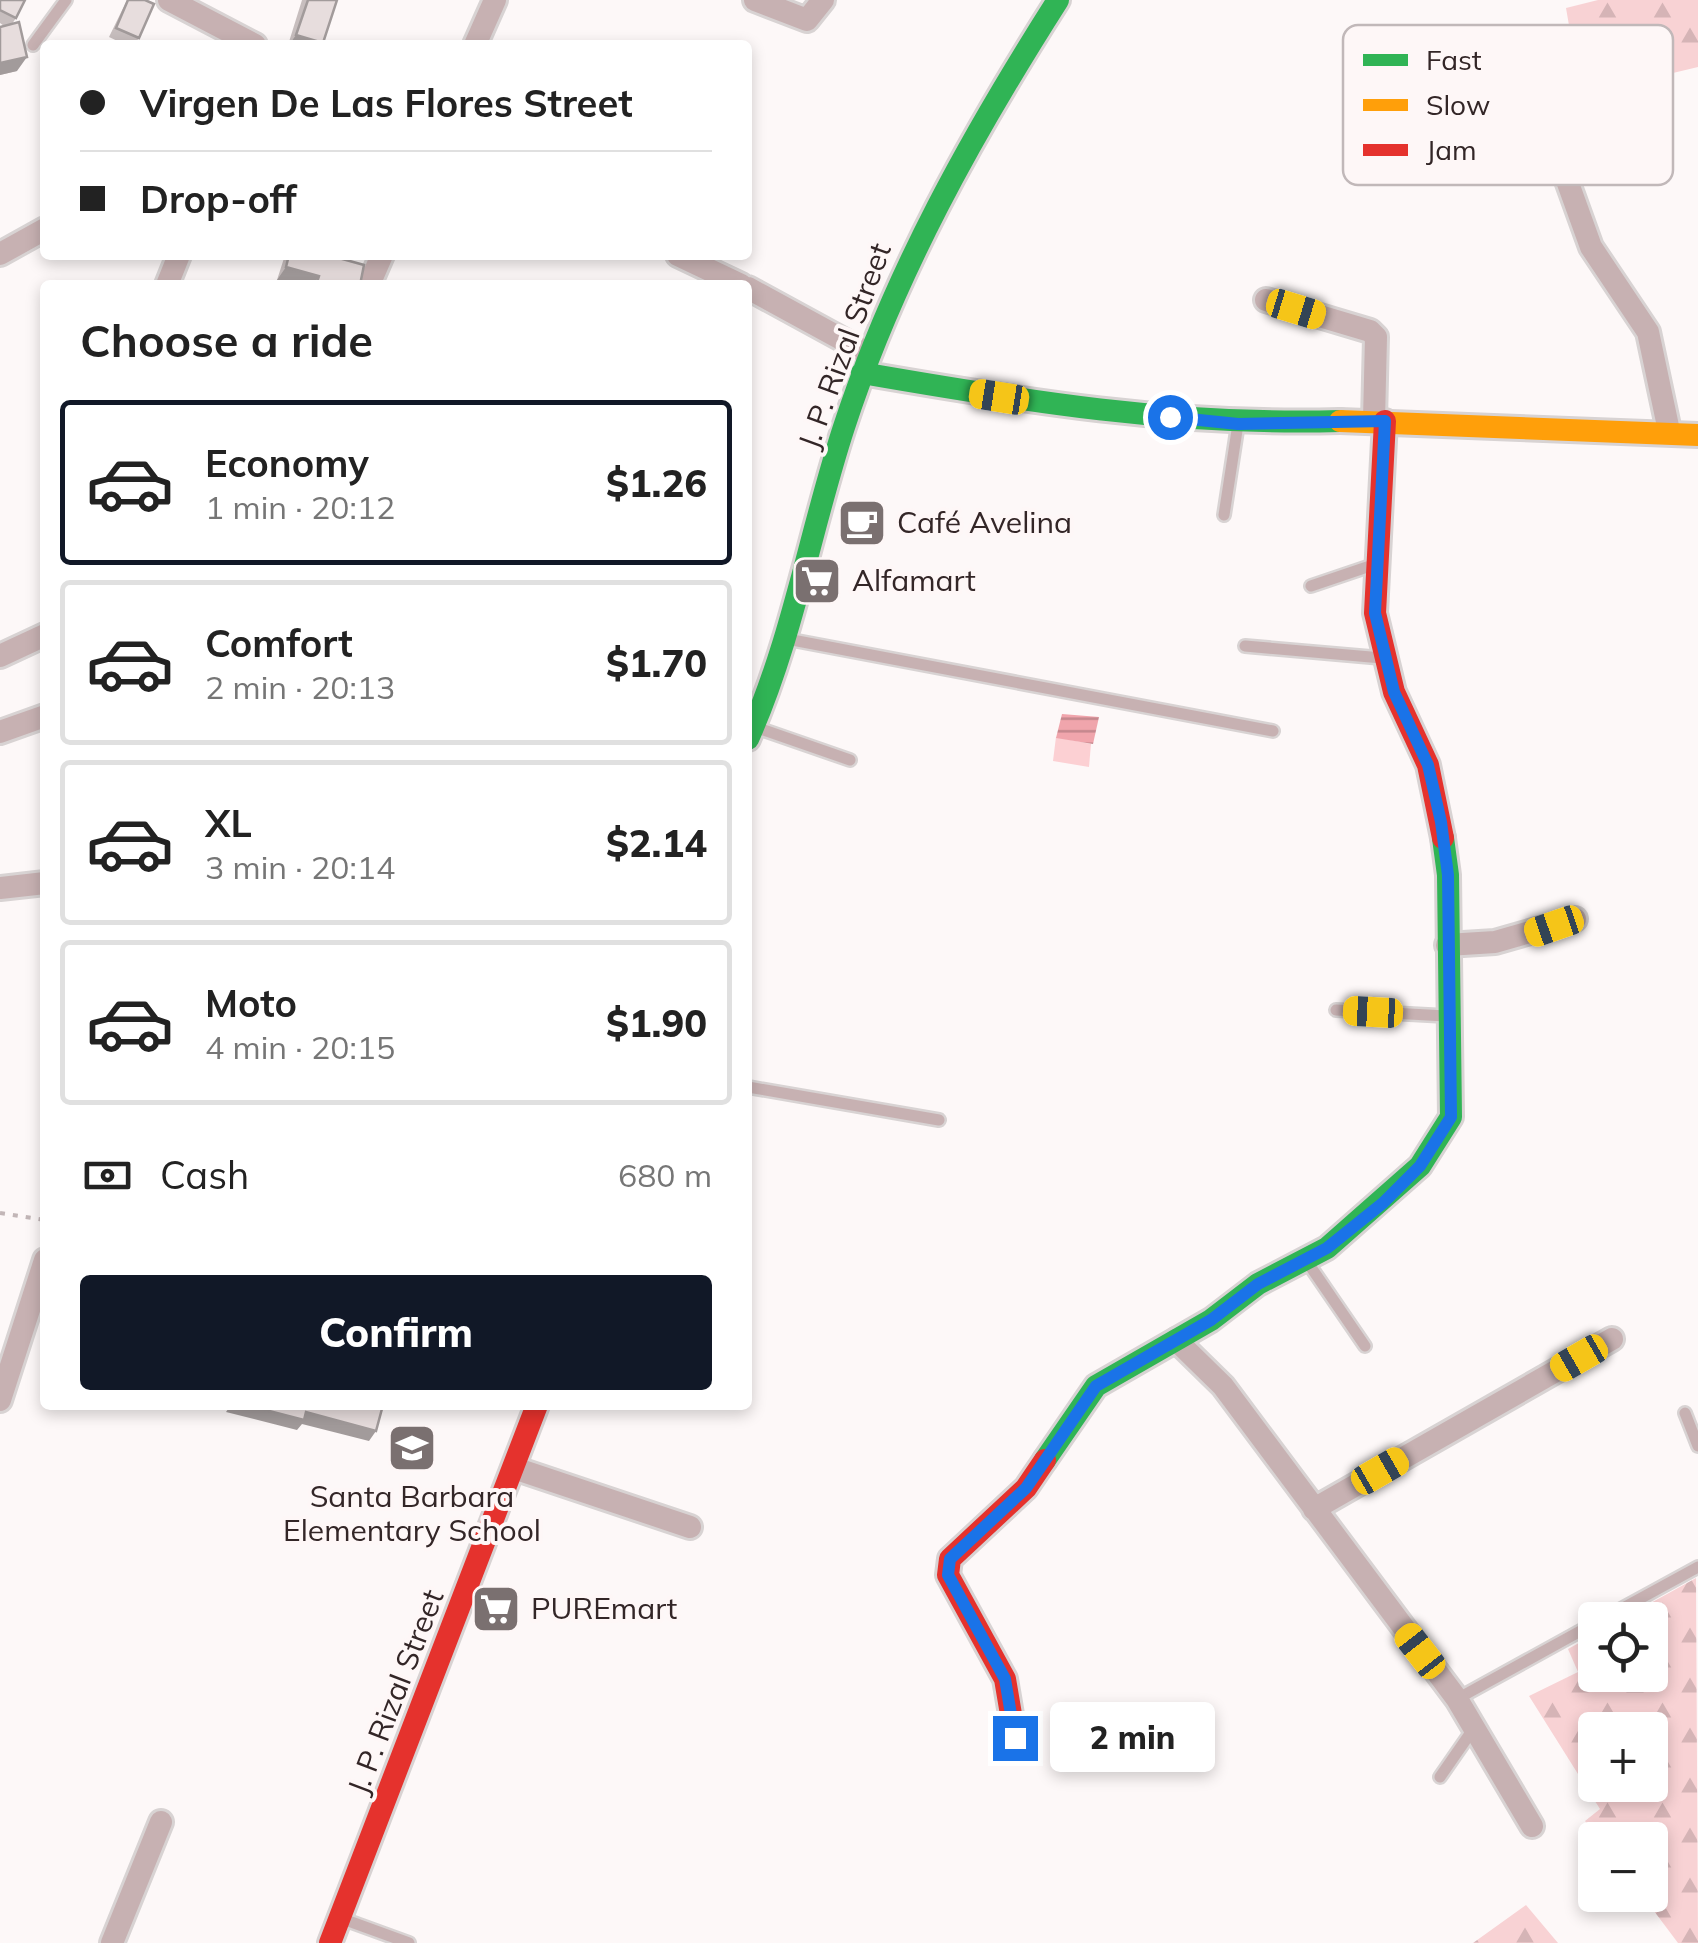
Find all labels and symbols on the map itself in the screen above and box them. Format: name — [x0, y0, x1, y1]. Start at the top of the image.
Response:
legend — [1343, 25, 1673, 185]
text: Fast — [1426, 42, 1482, 77]
text: Slow — [1426, 87, 1490, 122]
text: Jam — [1426, 132, 1477, 167]
street label: J. P. Rizal Street — [789, 238, 899, 454]
car — [1263, 286, 1329, 332]
car — [967, 377, 1031, 417]
route start — [1148, 395, 1193, 440]
cafe icon: Café Avelina — [836, 497, 888, 549]
place label: Café Avelina — [897, 503, 1072, 541]
supermarket icon: Alfamart — [791, 555, 843, 607]
place label: Alfamart — [852, 561, 976, 599]
car — [1521, 902, 1587, 950]
car — [1342, 995, 1404, 1029]
car — [1546, 1330, 1612, 1386]
school or university icon: Santa Barbara Elementary School — [386, 1422, 438, 1474]
car — [1347, 1443, 1413, 1499]
place label: Santa Barbara Elementary School — [283, 1477, 541, 1549]
supermarket icon: PUREmart — [470, 1583, 522, 1635]
street label: J. P. Rizal Street — [339, 1584, 452, 1799]
place label: PUREmart — [531, 1589, 677, 1627]
car — [1390, 1618, 1450, 1684]
callout: 2 min — [1050, 1703, 1215, 1773]
route end — [993, 1716, 1038, 1761]

